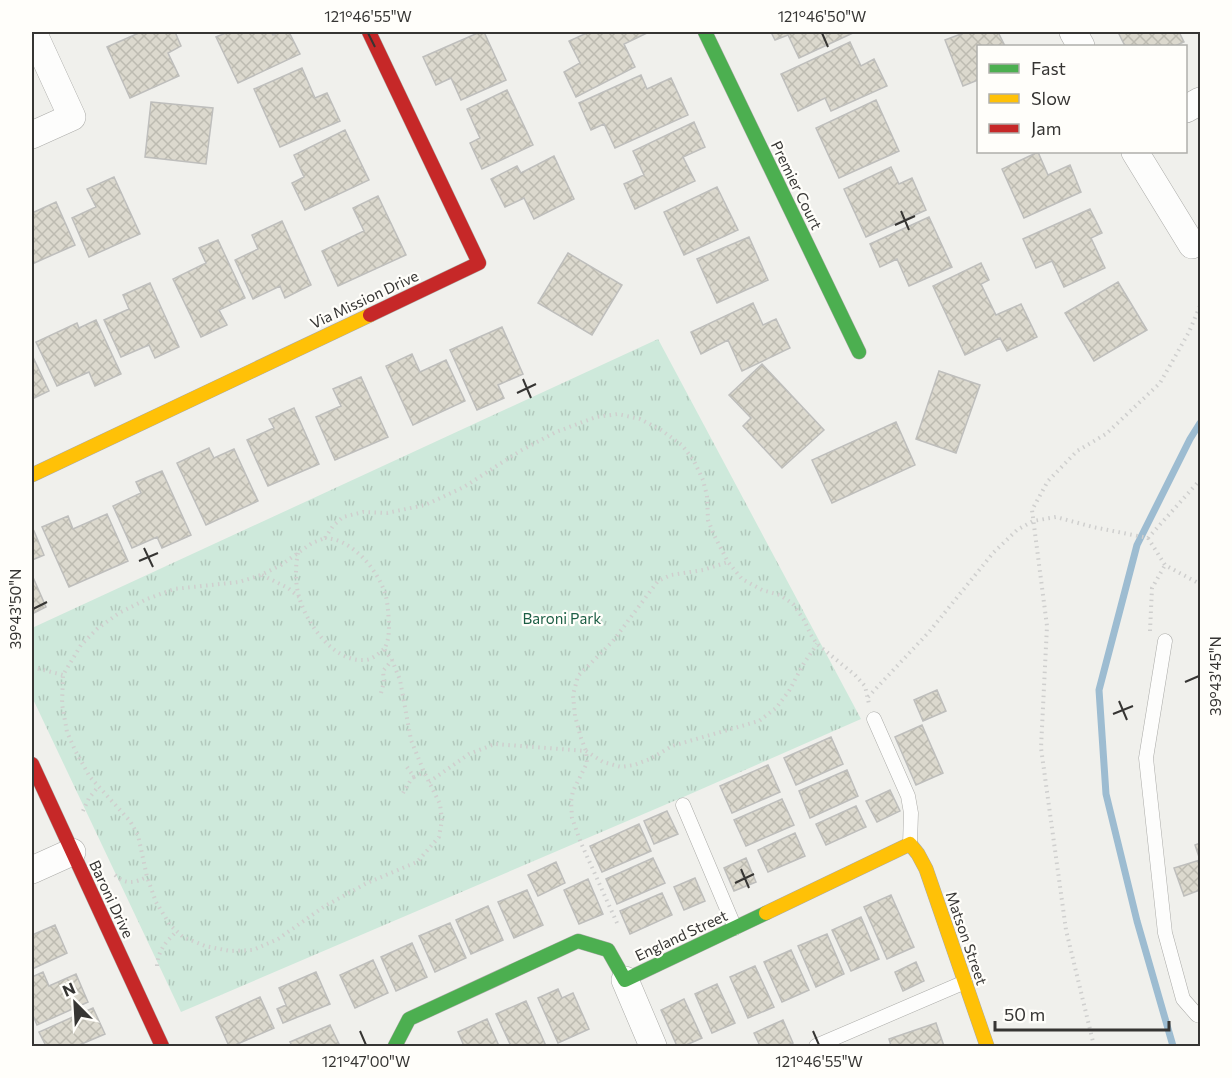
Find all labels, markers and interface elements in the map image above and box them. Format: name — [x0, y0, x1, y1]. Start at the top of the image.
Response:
text: 121°46'55"W — [324, 7, 412, 25]
text: 121°46'50"W — [778, 7, 866, 25]
legend — [977, 45, 1187, 153]
text: Fast — [1031, 57, 1066, 79]
text: Slow — [1031, 87, 1071, 109]
text: Jam — [1031, 117, 1061, 139]
street label: Premier Court — [768, 138, 826, 232]
street label: Via Mission Drive — [307, 266, 421, 332]
text: 39°43'50"N — [6, 569, 24, 649]
park label: Baroni Park — [523, 609, 601, 627]
text: 39°43'45"N — [1206, 636, 1224, 716]
street label: Baroni Drive — [86, 857, 138, 941]
street label: Matson Street — [943, 889, 991, 987]
street label: England Street — [632, 906, 730, 964]
north arrow — [45, 973, 105, 1033]
text: N — [59, 978, 78, 1000]
scale bar — [995, 994, 1169, 1032]
text: 50 m — [1004, 1003, 1045, 1025]
text: 121°47'00"W — [322, 1052, 410, 1070]
text: 121°46'55"W — [775, 1052, 863, 1070]

